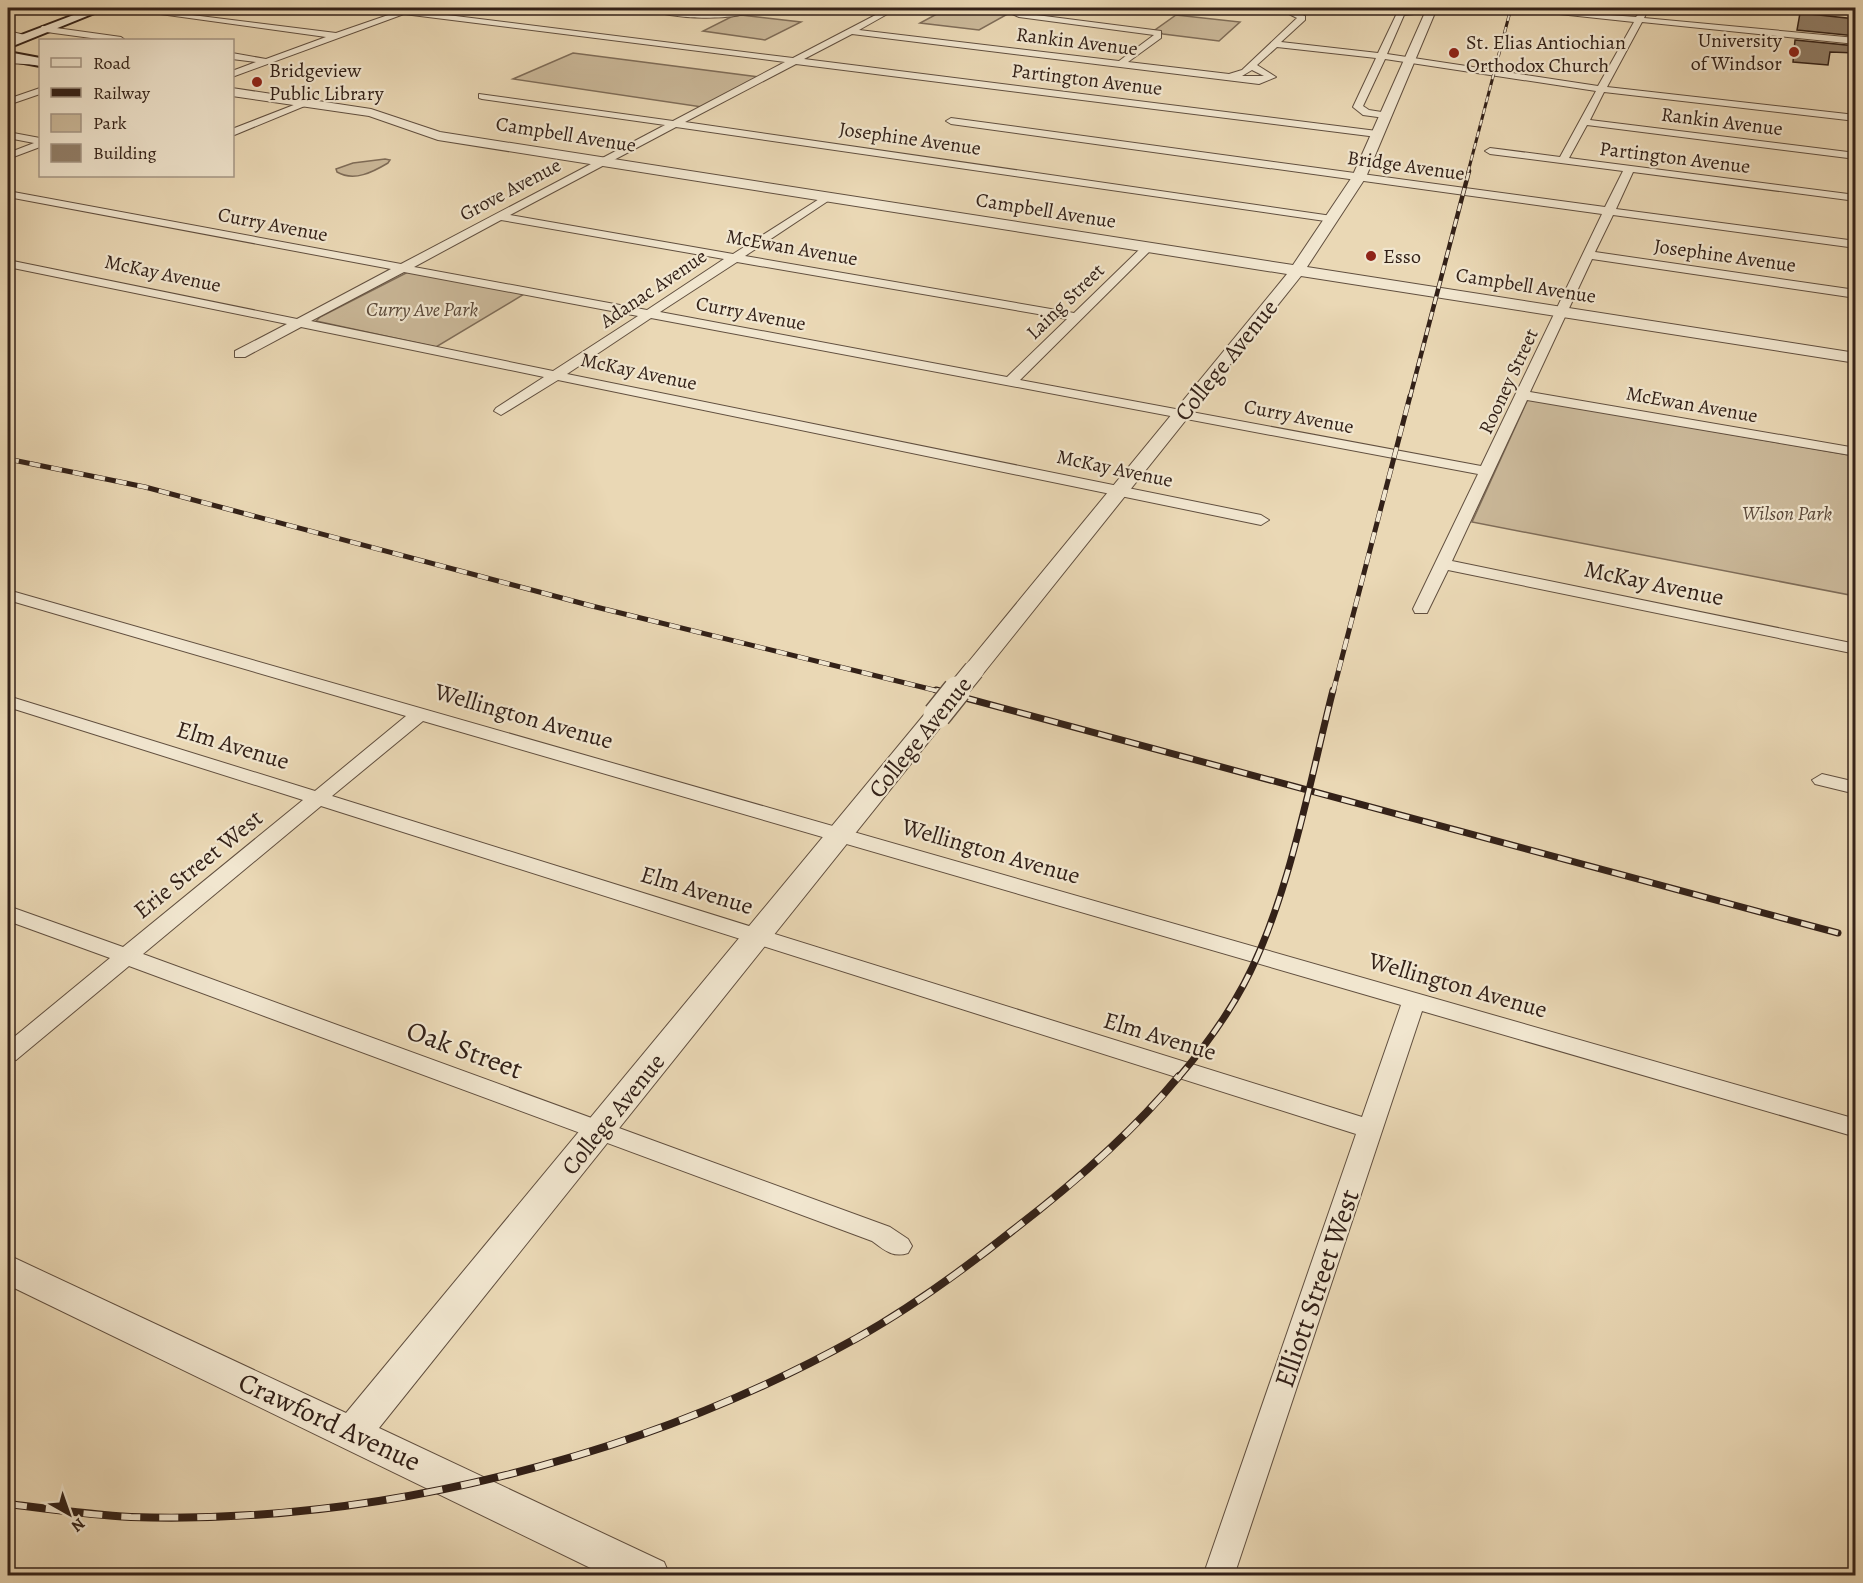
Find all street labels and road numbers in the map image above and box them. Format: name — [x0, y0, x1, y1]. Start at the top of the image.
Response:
street label: Rankin Avenue — [1015, 21, 1139, 62]
street label: Partington Avenue — [1010, 57, 1164, 102]
street label: Rankin Avenue — [1660, 101, 1784, 142]
street label: Campbell Avenue — [494, 110, 638, 159]
street label: Josephine Avenue — [837, 115, 983, 162]
street label: Partington Avenue — [1598, 135, 1752, 180]
street label: Bridge Avenue — [1345, 144, 1466, 187]
street label: Grove Avenue — [455, 151, 566, 227]
street label: Campbell Avenue — [974, 186, 1118, 235]
street label: Curry Avenue — [216, 201, 330, 248]
street label: McEwan Avenue — [724, 223, 860, 272]
street label: Josephine Avenue — [1652, 232, 1798, 279]
street label: Adanac Avenue — [594, 243, 712, 335]
street label: McKay Avenue — [102, 248, 224, 299]
street label: Laing Street — [1020, 257, 1111, 346]
street label: Campbell Avenue — [1454, 261, 1598, 310]
street label: Curry Avenue — [694, 290, 808, 337]
street label: College Avenue — [1167, 293, 1285, 427]
street label: Rooney Street — [1472, 324, 1545, 438]
street label: McKay Avenue — [578, 346, 700, 397]
street label: McEwan Avenue — [1624, 380, 1760, 429]
street label: Curry Avenue — [1242, 393, 1356, 440]
street label: McKay Avenue — [1054, 443, 1176, 494]
street label: McKay Avenue — [1581, 553, 1727, 613]
street label: College Avenue — [861, 670, 979, 804]
street label: Wellington Avenue — [430, 675, 617, 757]
street label: Elm Avenue — [173, 713, 293, 777]
street label: Erie Street West — [127, 802, 269, 926]
street label: Wellington Avenue — [897, 810, 1084, 892]
street label: Elm Avenue — [637, 858, 757, 922]
street label: Wellington Avenue — [1364, 944, 1551, 1026]
street label: Elm Avenue — [1100, 1004, 1220, 1068]
street label: Oak Street — [401, 1011, 528, 1088]
street label: College Avenue — [554, 1047, 672, 1181]
street label: Elliott Street West — [1265, 1184, 1369, 1393]
street label: Crawford Avenue — [232, 1363, 427, 1481]

